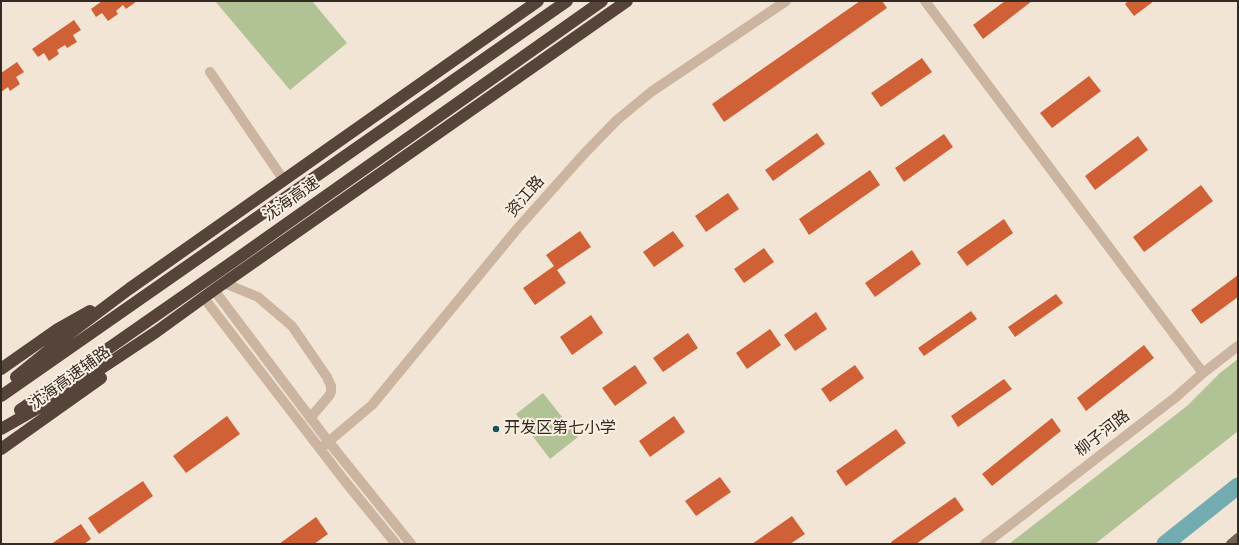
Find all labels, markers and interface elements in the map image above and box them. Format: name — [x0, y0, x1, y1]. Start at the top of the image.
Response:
street label: 资江路 — [503, 173, 549, 221]
street label: 沈海高速 — [260, 174, 324, 226]
street label: 沈海高速辅路 — [26, 343, 114, 415]
street label: 柳子河路 — [1072, 407, 1134, 461]
place label: 开发区第七小学 — [504, 419, 616, 439]
marker: 开发区第七小学 — [491, 424, 501, 434]

